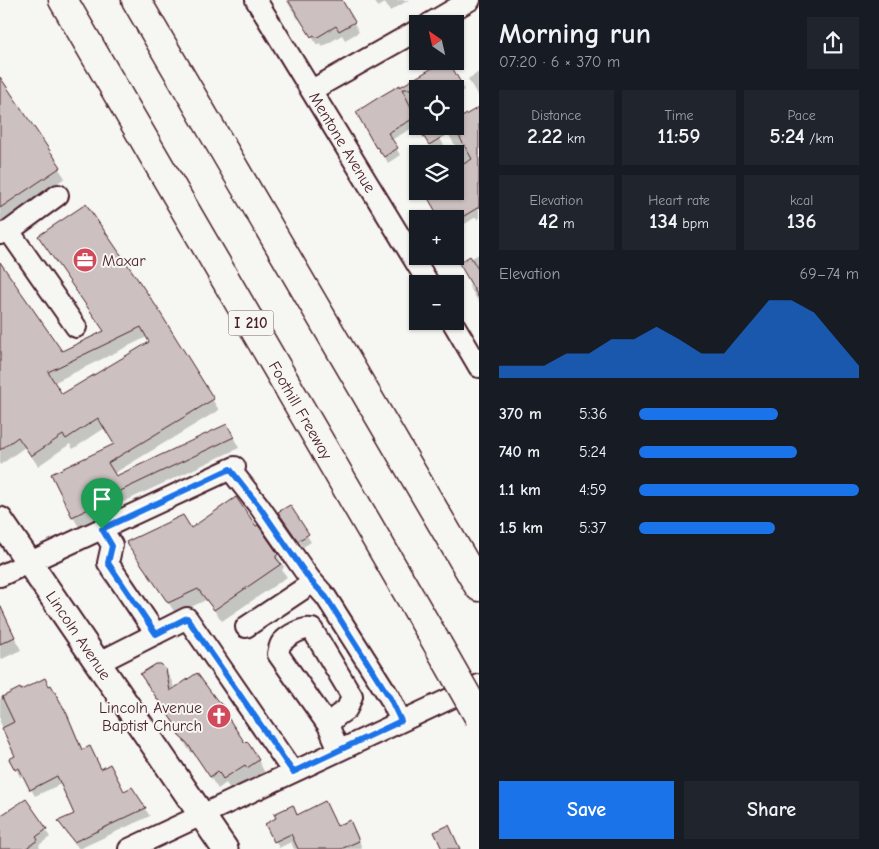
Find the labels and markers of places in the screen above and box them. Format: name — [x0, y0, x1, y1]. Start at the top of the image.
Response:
office icon: Maxar — [72, 247, 98, 273]
place label: Maxar — [102, 252, 146, 270]
pin — [81, 478, 123, 529]
place label: Lincoln Avenue Baptist Church — [99, 699, 202, 735]
church icon: Lincoln Avenue Baptist Church — [206, 703, 232, 729]

